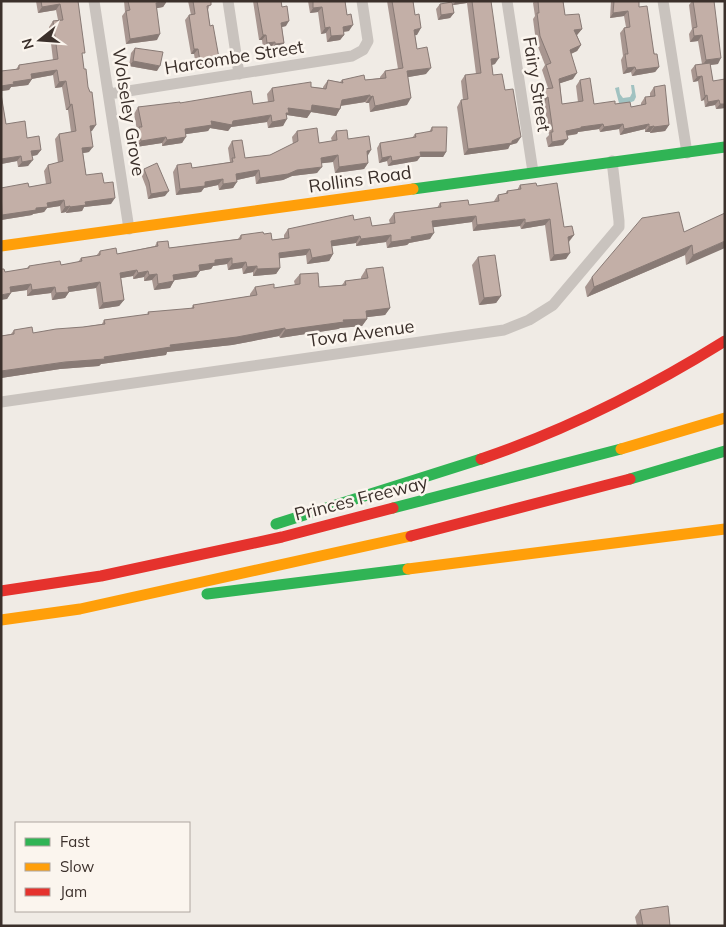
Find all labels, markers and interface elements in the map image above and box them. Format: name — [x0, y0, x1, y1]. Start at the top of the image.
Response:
north arrow — [15, 15, 65, 65]
street label: Harcombe Street — [163, 35, 305, 79]
street label: Fairy Street — [518, 35, 556, 133]
text: N — [17, 36, 38, 51]
street label: Wolseley Grove — [108, 46, 150, 178]
street label: Rollins Road — [307, 160, 413, 198]
street label: Tova Avenue — [306, 314, 416, 352]
street label: Princes Freeway — [292, 470, 430, 526]
legend — [15, 822, 190, 912]
text: Fast — [60, 832, 90, 851]
text: Slow — [60, 857, 94, 876]
text: Jam — [60, 882, 87, 901]

